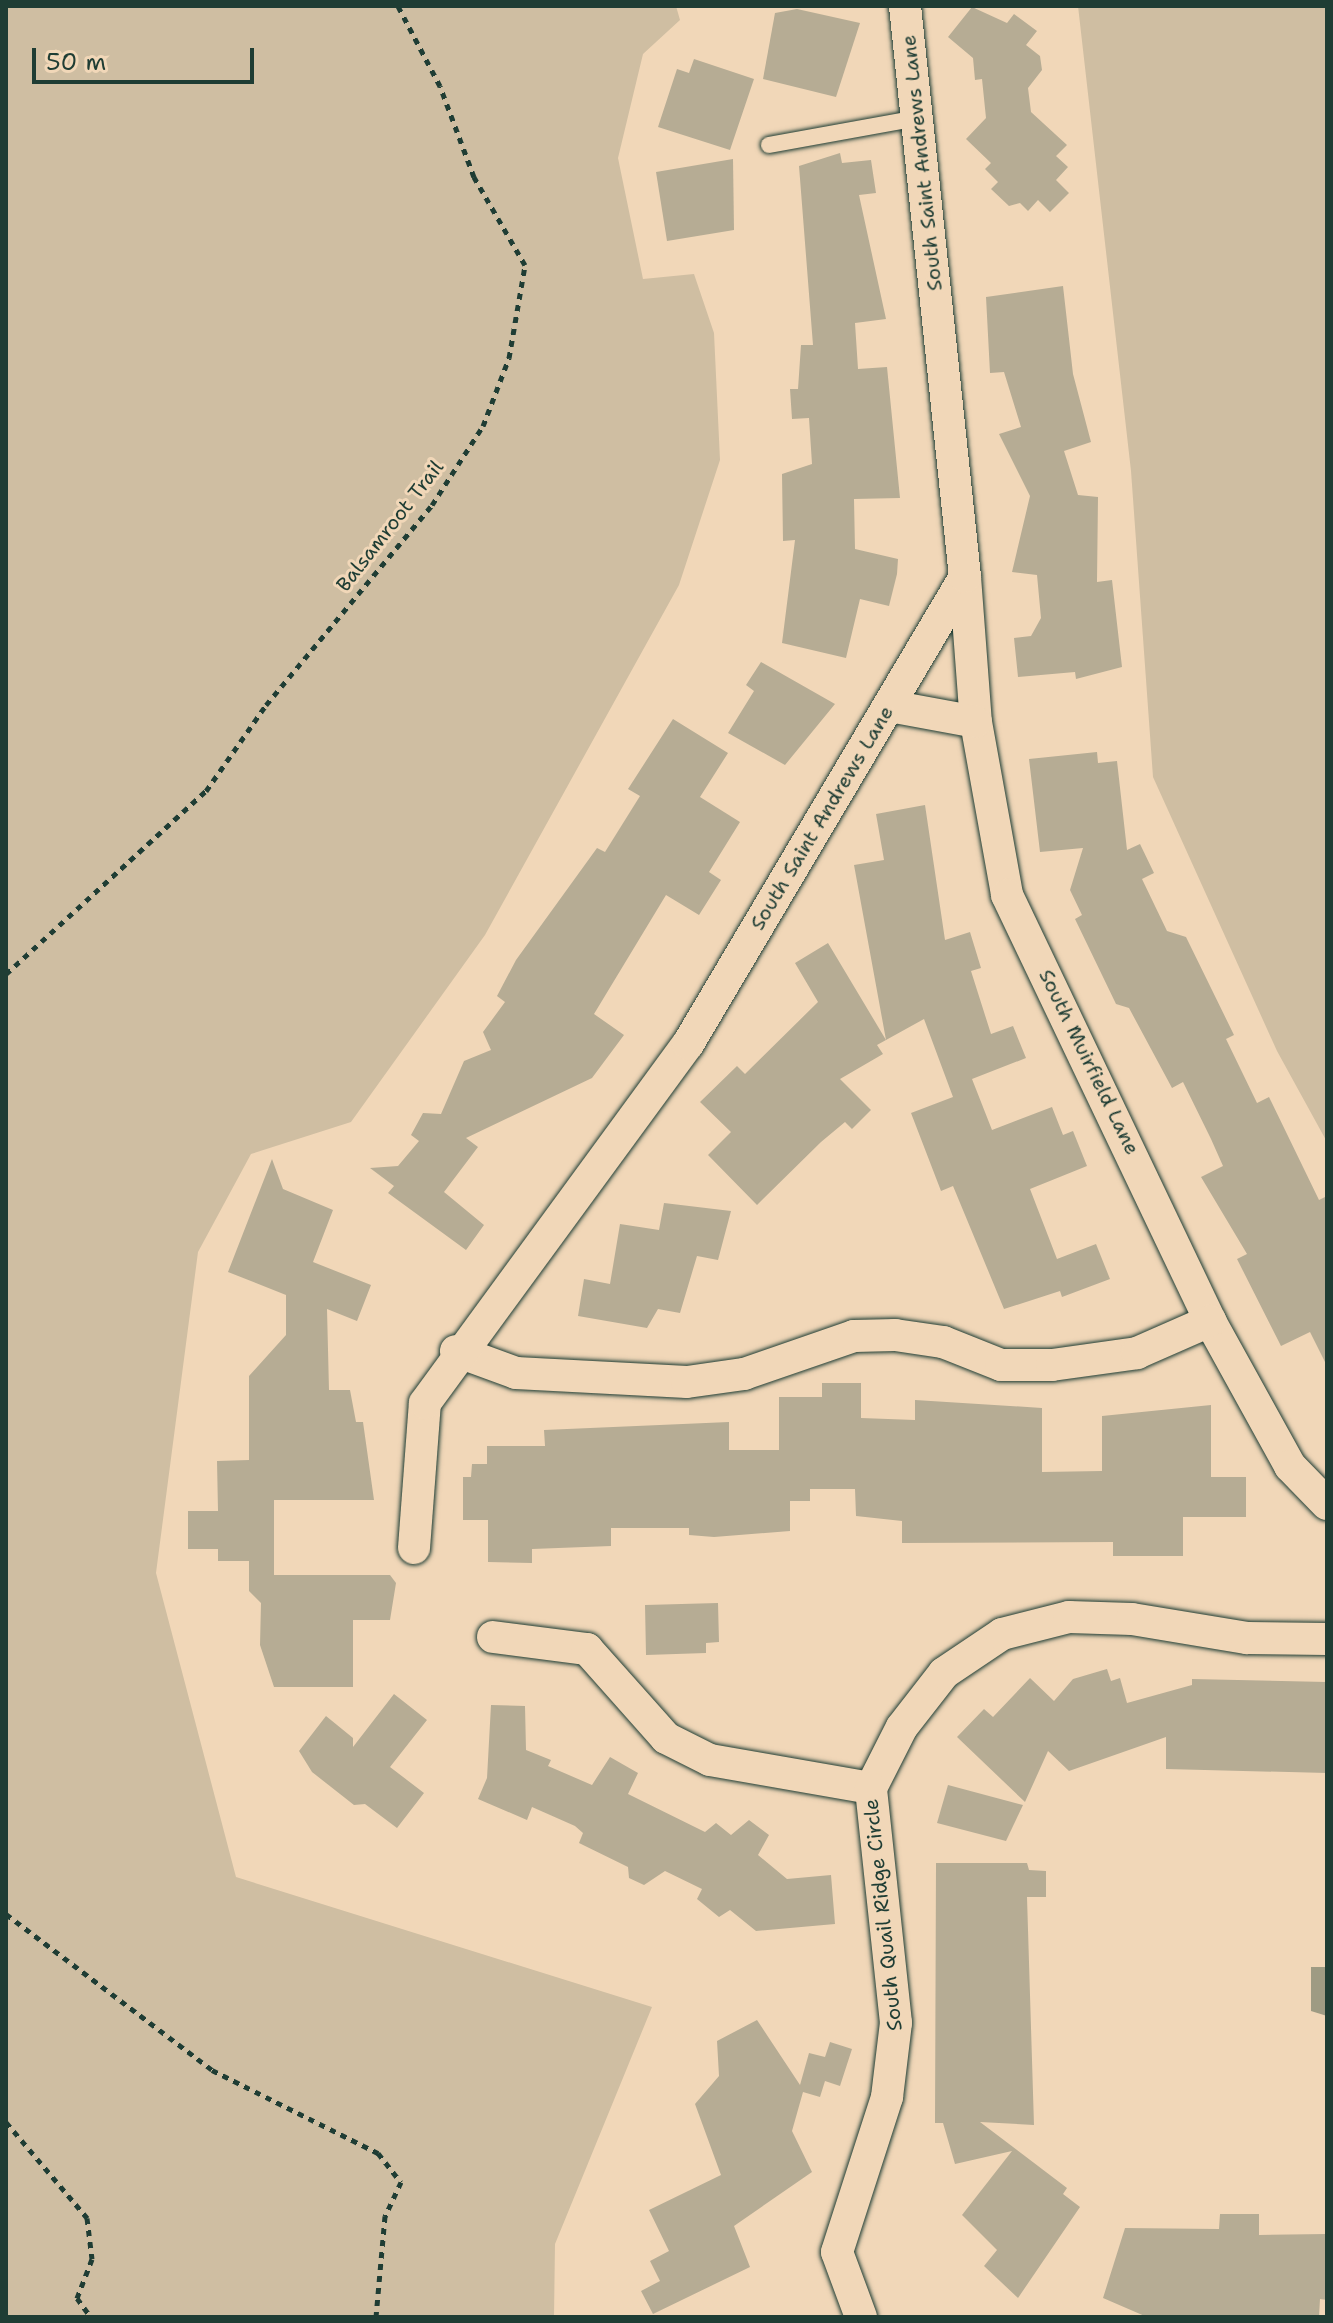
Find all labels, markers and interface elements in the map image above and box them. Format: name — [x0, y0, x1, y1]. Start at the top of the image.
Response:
scale bar — [36, 32, 258, 82]
street label: South Saint Andrews Lane — [897, 34, 947, 292]
text: 50 m — [46, 46, 106, 78]
street label: Balsamroot Trail — [331, 456, 449, 596]
street label: South Saint Andrews Lane — [745, 702, 899, 934]
street label: South Muirfield Lane — [1034, 966, 1144, 1158]
street label: South Quail Ridge Circle — [859, 1798, 907, 2032]

